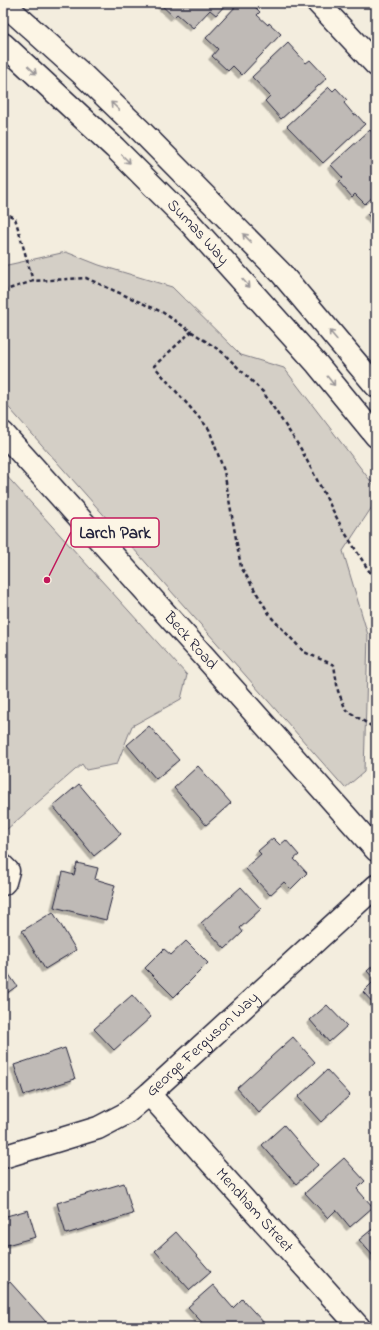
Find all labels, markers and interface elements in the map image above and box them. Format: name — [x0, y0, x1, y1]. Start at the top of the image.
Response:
one-way arrow — [26, 66, 37, 75]
one-way arrow — [111, 102, 121, 111]
one-way arrow — [122, 154, 131, 164]
street label: Sumas Way — [161, 194, 235, 271]
one-way arrow — [242, 233, 251, 243]
one-way arrow — [241, 278, 250, 288]
one-way arrow — [328, 330, 337, 340]
one-way arrow — [327, 376, 336, 386]
callout: Larch Park — [71, 518, 159, 547]
text: Larch Park — [79, 521, 151, 546]
street label: Beck Road — [157, 606, 223, 675]
street label: George Ferguson Way — [141, 986, 265, 1103]
street label: Mendham Street — [209, 1163, 299, 1259]

